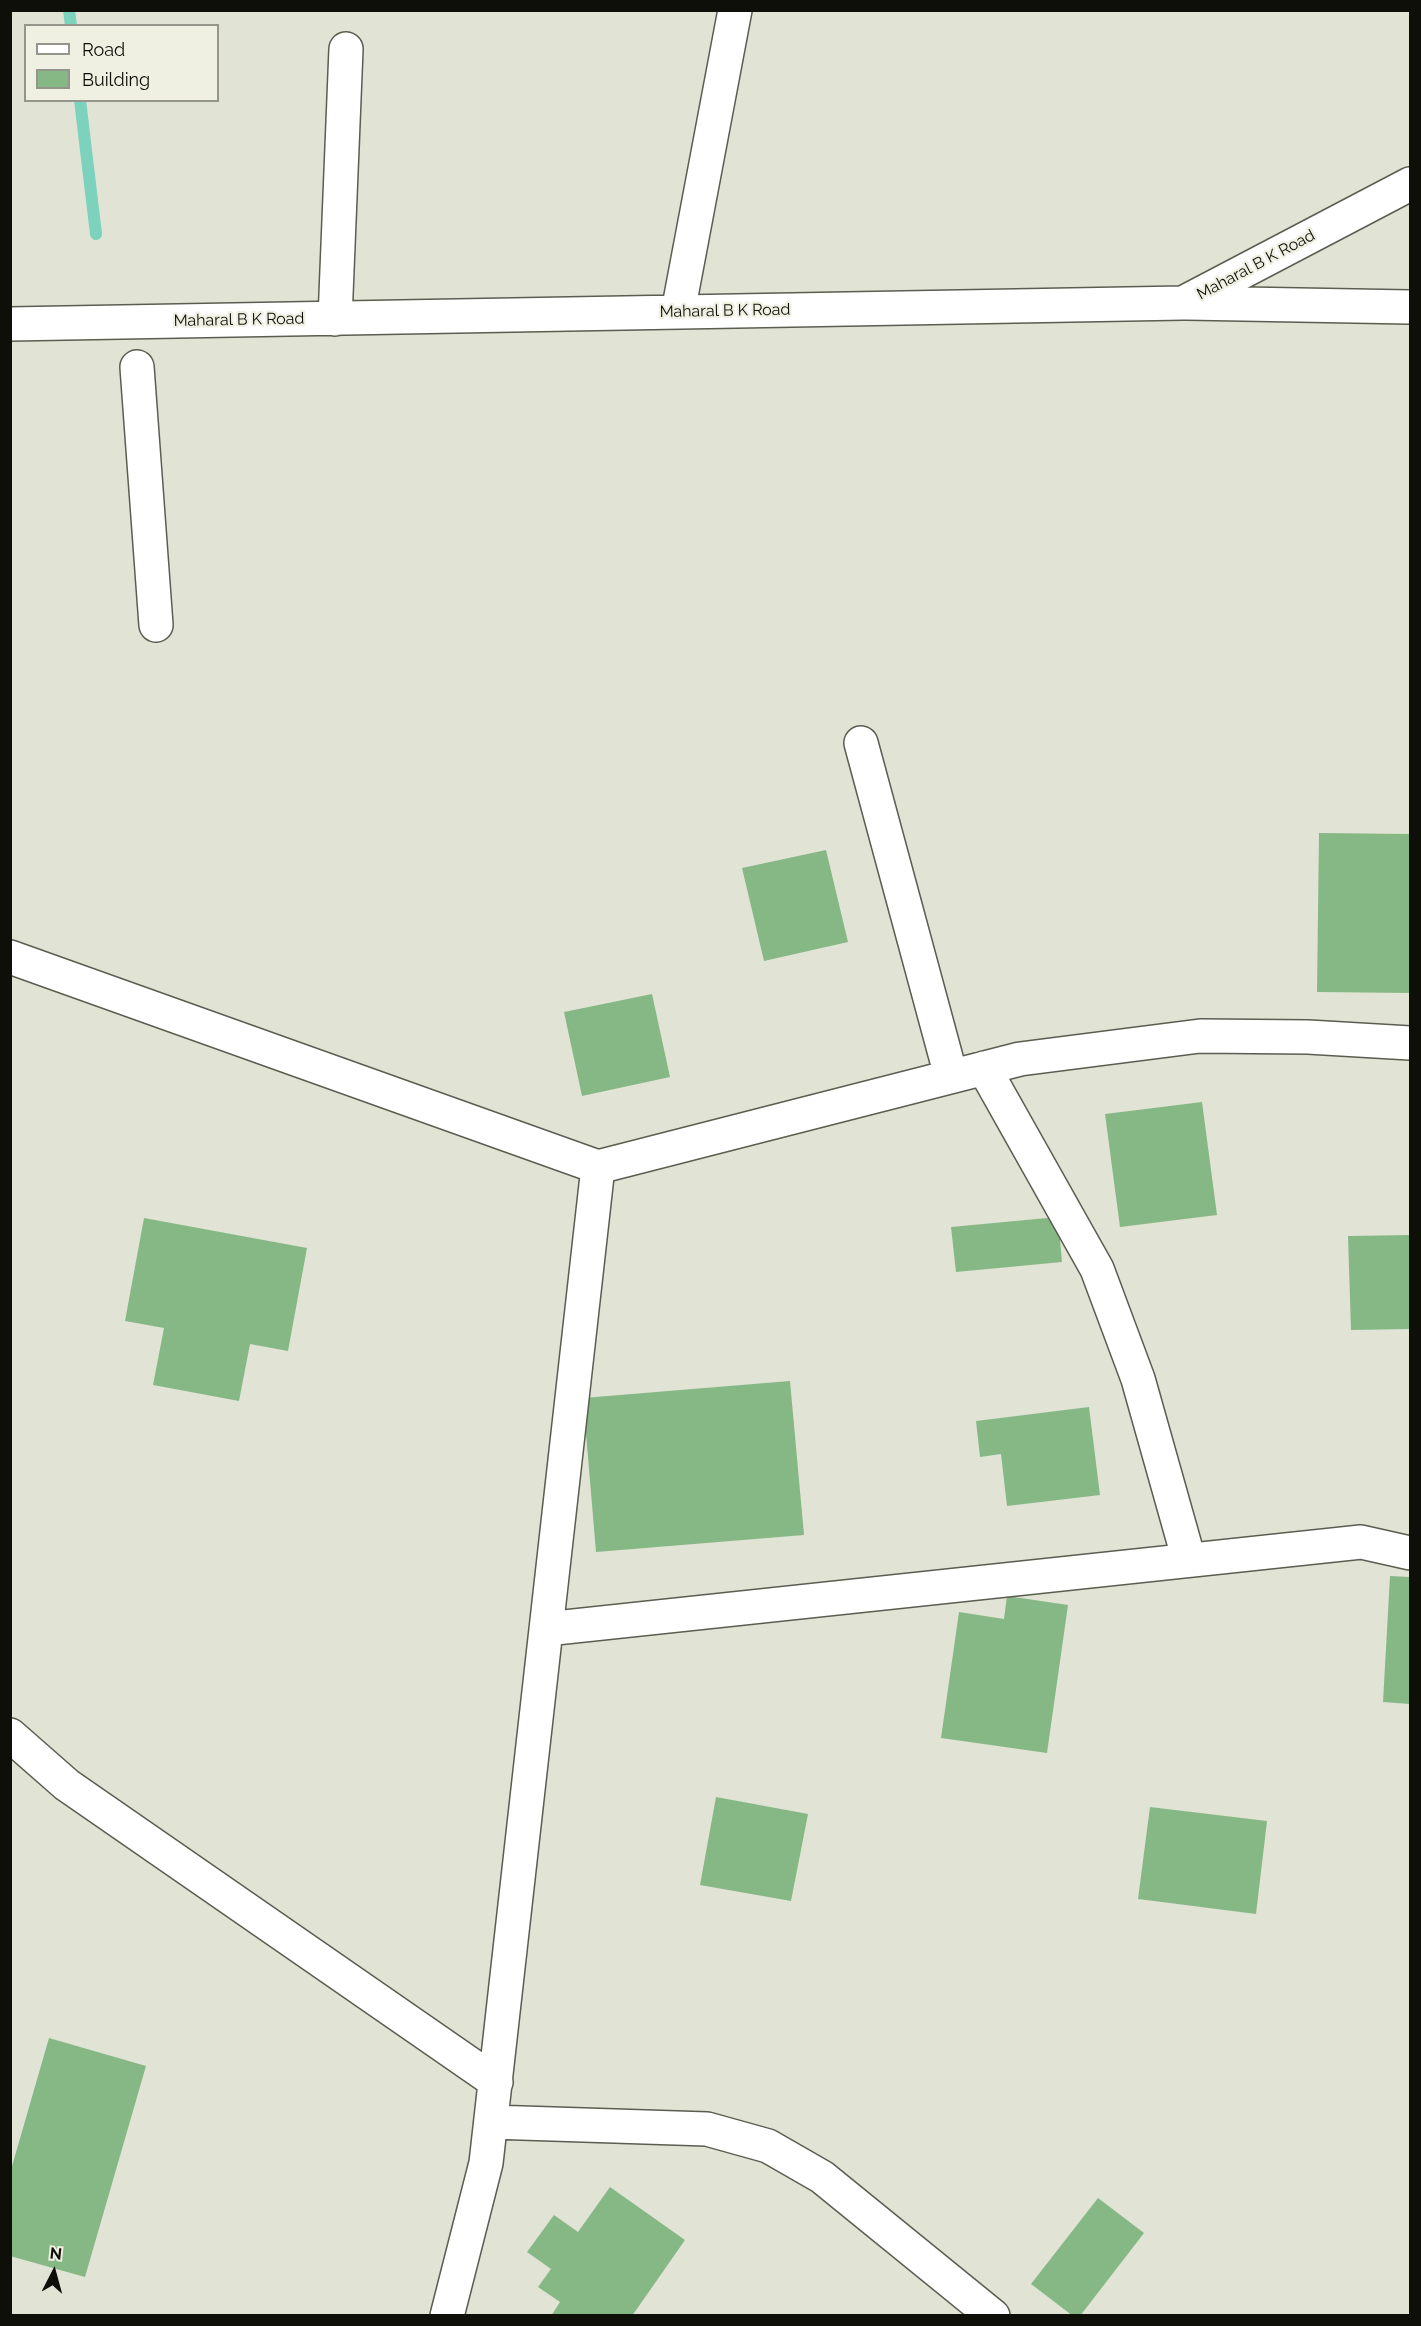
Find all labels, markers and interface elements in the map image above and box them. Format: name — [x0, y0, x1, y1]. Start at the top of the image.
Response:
legend — [24, 24, 219, 102]
text: Road — [82, 39, 125, 60]
text: Building — [82, 69, 150, 90]
street label: Maharal B K Road — [1194, 226, 1318, 304]
street label: Maharal B K Road — [659, 300, 791, 322]
street label: Maharal B K Road — [173, 309, 305, 331]
north arrow — [24, 2242, 84, 2302]
text: N — [49, 2244, 63, 2264]

